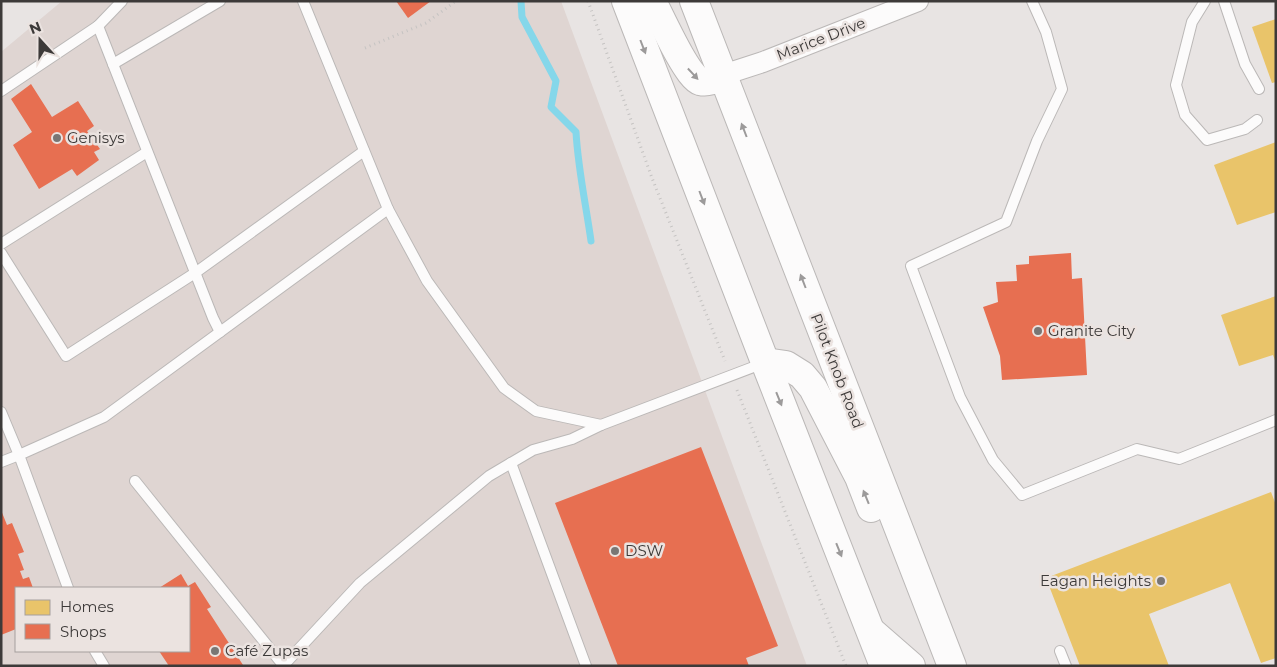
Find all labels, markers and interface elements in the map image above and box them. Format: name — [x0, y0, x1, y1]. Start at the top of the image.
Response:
street label: Marice Drive — [774, 13, 868, 64]
north arrow — [15, 15, 65, 65]
text: N — [27, 17, 44, 38]
one-way arrow — [640, 40, 648, 54]
one-way arrow — [687, 68, 699, 80]
one-way arrow — [740, 122, 748, 137]
place label: Genisys — [67, 128, 125, 147]
marker: Genisys — [51, 132, 63, 144]
one-way arrow — [699, 191, 706, 206]
one-way arrow — [798, 274, 806, 288]
street label: Pilot Knob Road — [807, 311, 868, 431]
place label: Granite City — [1048, 321, 1136, 340]
marker: Granite City — [1032, 325, 1044, 337]
one-way arrow — [775, 392, 783, 407]
one-way arrow — [862, 490, 870, 504]
place label: DSW — [625, 541, 664, 560]
one-way arrow — [835, 543, 843, 558]
marker: DSW — [609, 545, 621, 557]
place label: Eagan Heights — [1040, 571, 1151, 590]
marker: Eagan Heights — [1155, 575, 1167, 587]
legend — [15, 587, 190, 652]
text: Homes — [60, 597, 114, 616]
text: Shops — [60, 622, 106, 641]
place label: Café Zupas — [225, 641, 308, 660]
marker: Café Zupas — [209, 645, 221, 657]

